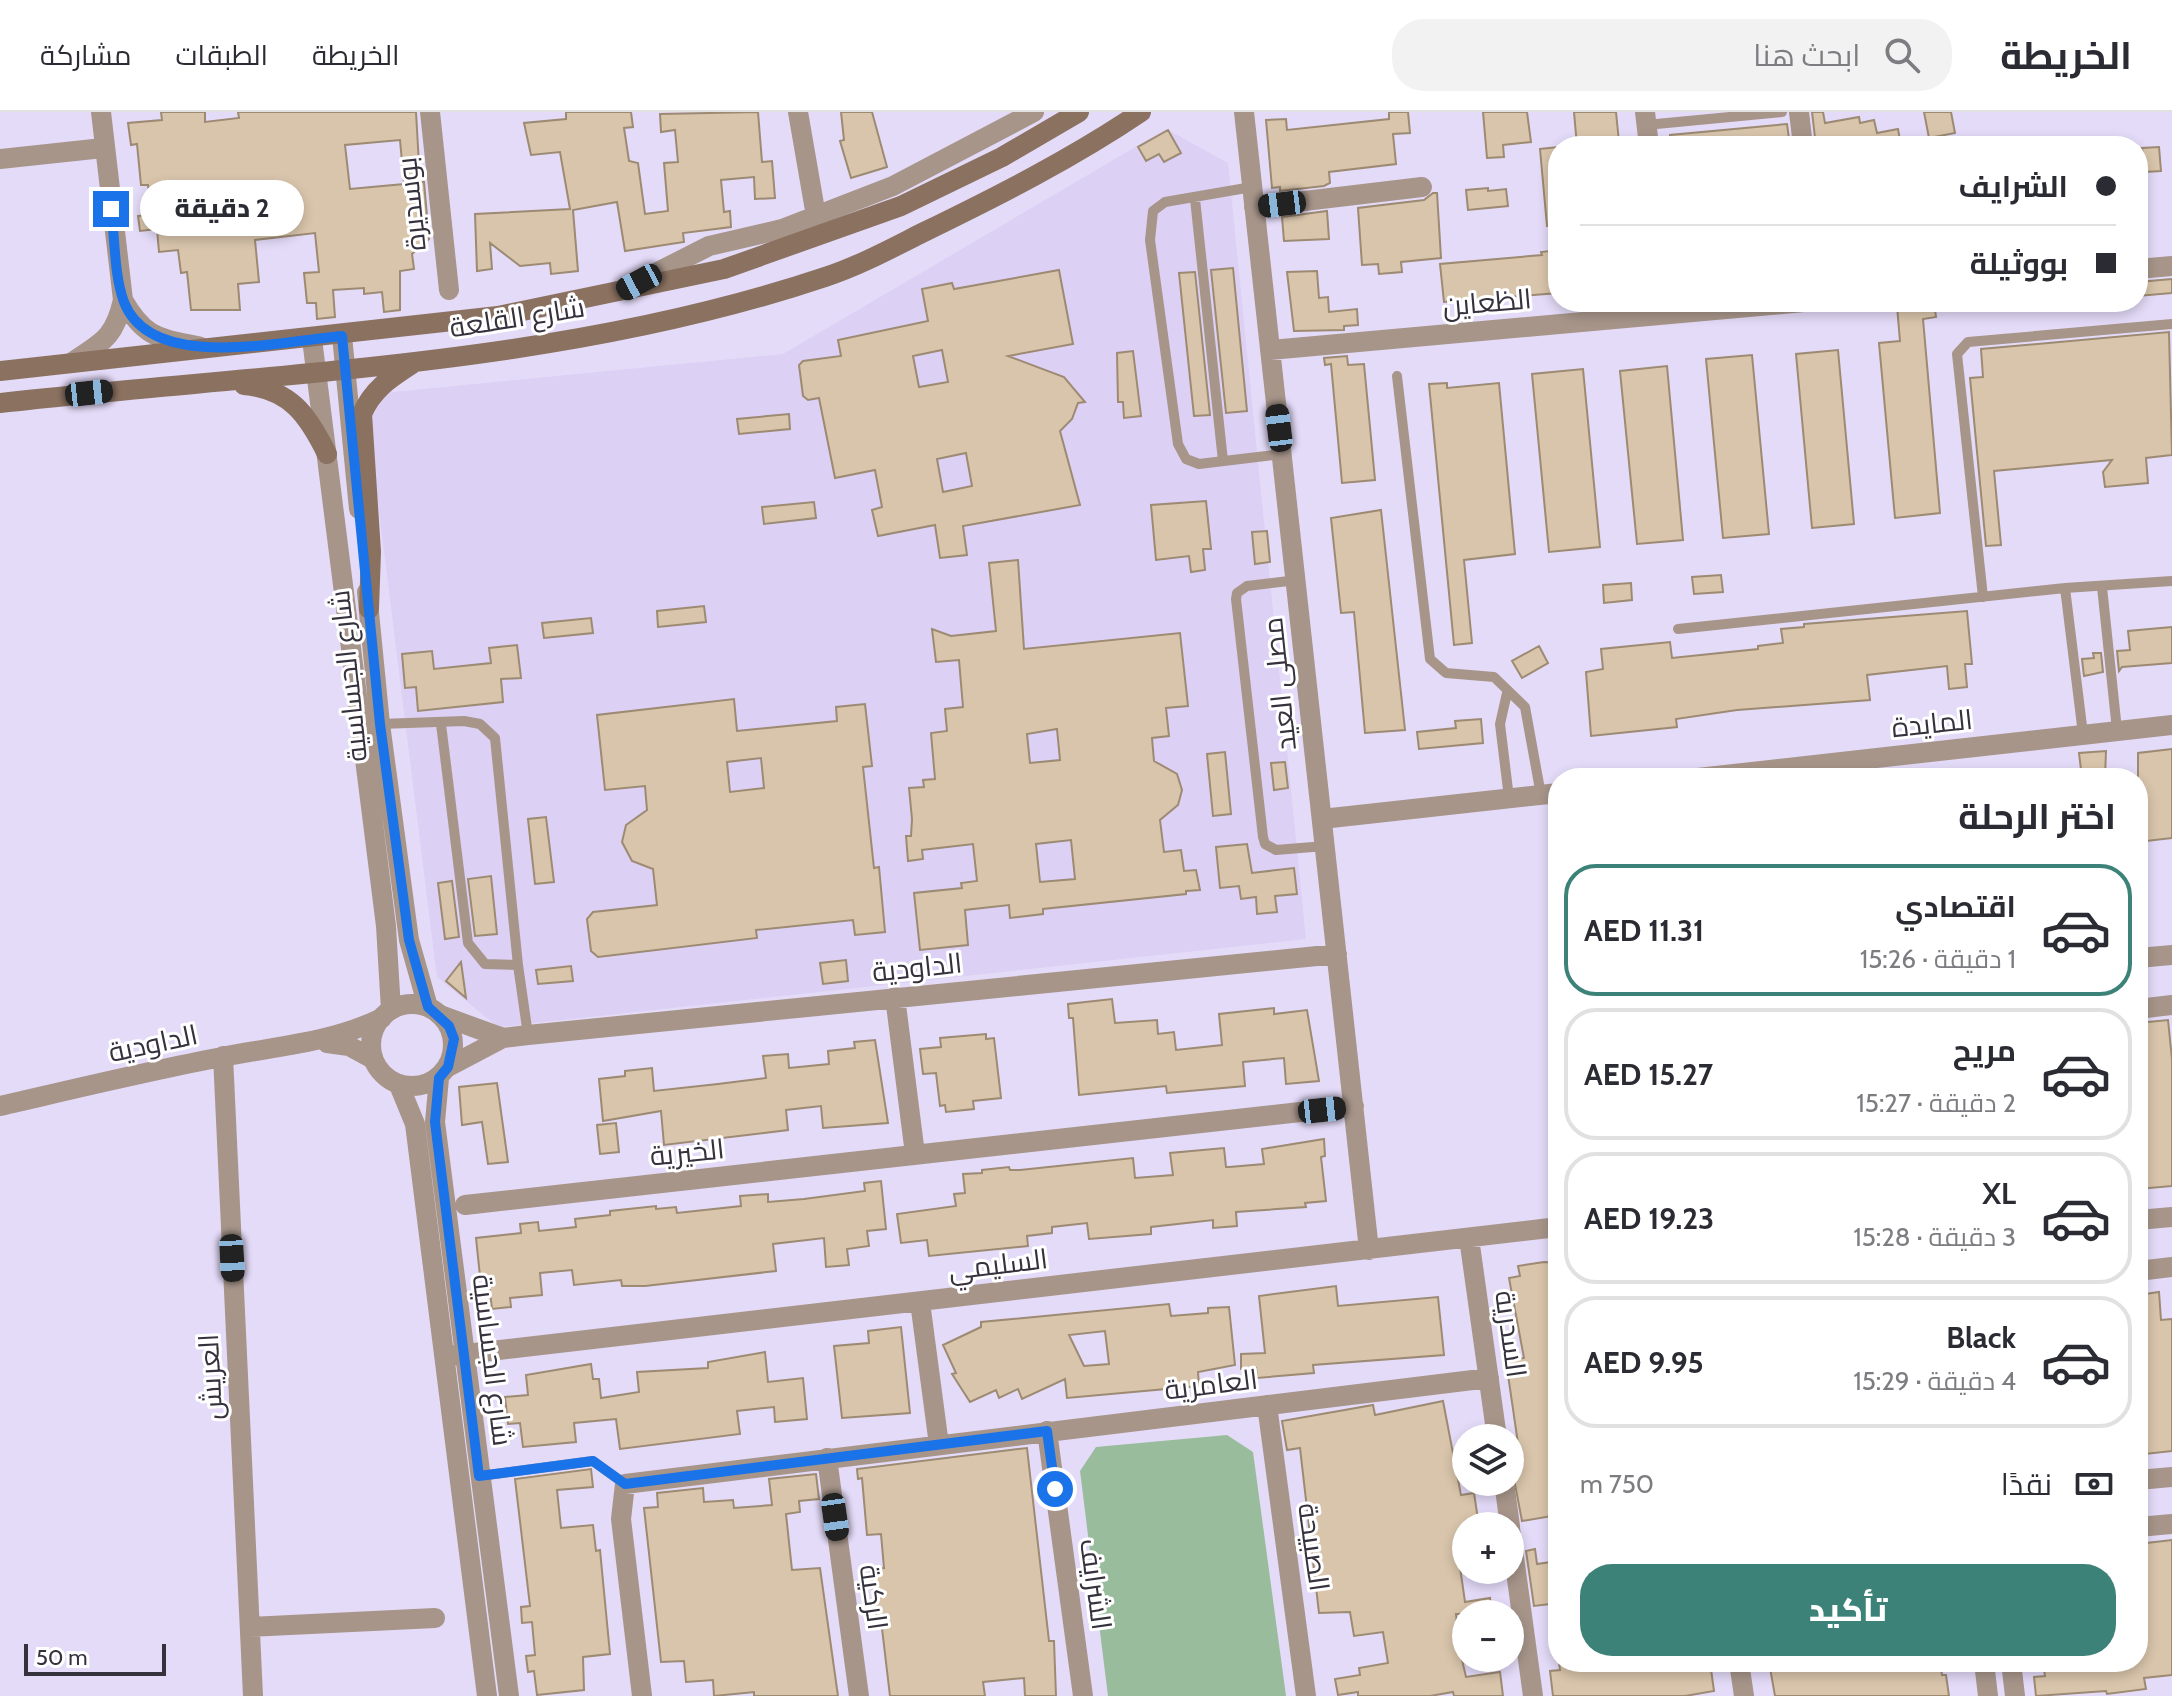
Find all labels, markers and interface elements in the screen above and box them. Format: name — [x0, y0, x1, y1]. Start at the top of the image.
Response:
search box — [1392, 19, 1952, 91]
text: الخريطة — [2000, 32, 2132, 79]
icon: search — [1880, 33, 1924, 77]
text: ابحث هنا — [1753, 37, 1860, 74]
text: مشاركة — [40, 38, 131, 72]
text: الطبقات — [175, 38, 268, 72]
text: الخريطة — [312, 38, 399, 72]
street label: بوسديرة — [389, 155, 433, 253]
text: الشرايف — [1958, 168, 2068, 205]
callout: 2 دقيقة — [139, 181, 303, 237]
car — [1257, 189, 1307, 219]
route end — [93, 191, 129, 227]
text: 2 دقيقة — [174, 192, 270, 224]
text: بووثيلة — [1970, 245, 2068, 282]
car — [612, 260, 666, 304]
street label: الظعاين — [1441, 281, 1533, 323]
street label: شارع القلعة — [447, 290, 587, 346]
car — [64, 379, 114, 407]
car — [1264, 403, 1294, 453]
street label: شارع الجساسية — [322, 588, 376, 764]
street label: مصلى العيد — [1255, 616, 1303, 752]
street label: المايدة — [1890, 702, 1974, 744]
text: اختر الرحلة — [1958, 794, 2116, 838]
text: اقتصادي — [1895, 888, 2016, 925]
icon: car — [2040, 894, 2112, 966]
text: AED 11.31 — [1584, 912, 1704, 949]
text: 1 دقيقة · 15:26 — [1860, 943, 2016, 975]
street label: الداودية — [870, 945, 964, 989]
street label: الداودية — [105, 1017, 201, 1069]
text: مريح — [1953, 1032, 2016, 1069]
icon: car — [2040, 1038, 2112, 1110]
text: AED 15.27 — [1584, 1056, 1713, 1093]
text: 2 دقيقة · 15:27 — [1856, 1087, 2016, 1119]
car — [1297, 1096, 1347, 1124]
street label: الخيرية — [648, 1131, 726, 1173]
text: XL — [1982, 1175, 2016, 1212]
icon: car — [2040, 1182, 2112, 1254]
text: AED 19.23 — [1584, 1200, 1714, 1237]
text: 3 دقيقة · 15:28 — [1853, 1221, 2016, 1253]
car — [219, 1233, 245, 1283]
street label: السليمي — [946, 1241, 1050, 1292]
street label: شارع الجساسية — [464, 1272, 520, 1448]
street label: السدرية — [1488, 1288, 1534, 1380]
text: Black — [1946, 1319, 2016, 1356]
icon: car — [2040, 1326, 2112, 1398]
street label: العريش — [191, 1333, 229, 1421]
text: AED 9.95 — [1584, 1344, 1704, 1381]
street label: العامرية — [1162, 1361, 1260, 1407]
text: 4 دقيقة · 15:29 — [1853, 1365, 2016, 1397]
map controls — [1452, 1424, 1524, 1672]
button: layers — [1452, 1424, 1524, 1496]
icon: cash — [2072, 1462, 2116, 1506]
text: نقدًا — [2001, 1466, 2052, 1503]
text: 750 m — [1580, 1468, 1654, 1500]
route start — [1037, 1471, 1073, 1507]
car — [820, 1492, 850, 1542]
street label: الصبيحة — [1291, 1501, 1337, 1593]
button: + — [1452, 1512, 1524, 1584]
street label: الشرايف — [1073, 1536, 1119, 1632]
street label: الركية — [853, 1562, 895, 1632]
button: تأكيد — [1580, 1564, 2116, 1656]
button: − — [1452, 1600, 1524, 1672]
scale bar — [24, 1640, 166, 1676]
text: 50 m — [36, 1644, 88, 1671]

